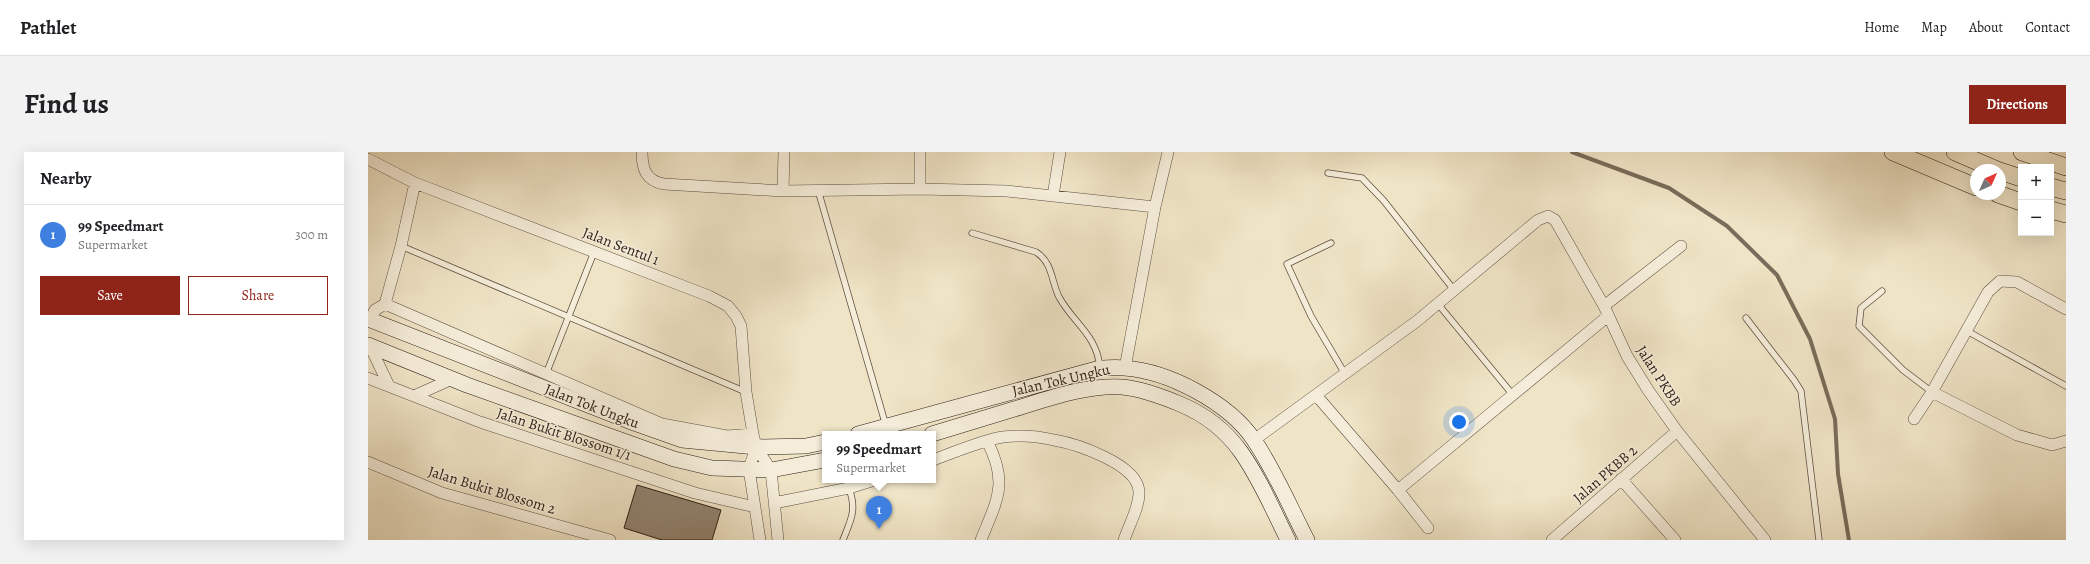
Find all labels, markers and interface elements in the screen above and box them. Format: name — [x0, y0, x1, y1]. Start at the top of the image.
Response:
text: Pathlet — [20, 15, 76, 41]
text: Home — [1864, 18, 1899, 37]
text: Map — [1921, 18, 1947, 37]
text: About — [1969, 18, 2003, 37]
text: Contact — [2025, 18, 2070, 37]
text: Find us — [24, 85, 109, 123]
button: Directions — [1969, 85, 2066, 124]
north arrow — [1970, 164, 2006, 200]
map controls — [2018, 164, 2054, 236]
button: + — [2018, 164, 2054, 200]
text: Nearby — [40, 167, 91, 190]
button: − — [2018, 200, 2054, 236]
text: 99 Speedmart — [78, 216, 164, 236]
street label: Jalan Sentul 1 — [580, 222, 662, 270]
text: 1 — [51, 226, 55, 243]
text: 300 m — [295, 226, 328, 243]
text: Supermarket — [78, 236, 148, 253]
button: Save — [40, 276, 180, 315]
button: Share — [188, 276, 328, 315]
street label: Jalan PKBB — [1632, 342, 1686, 410]
street label: Jalan Tok Ungku — [1010, 359, 1113, 401]
street label: Jalan Tok Ungku — [542, 379, 643, 434]
street label: Jalan Bukit Blossom 1/1 — [494, 403, 634, 465]
your location — [1449, 412, 1469, 432]
popup — [822, 431, 936, 483]
text: 99 Speedmart — [836, 439, 922, 459]
street label: Jalan PKBB 2 — [1569, 441, 1641, 507]
text: Supermarket — [836, 459, 906, 476]
street label: Jalan Bukit Blossom 2 — [426, 461, 558, 519]
pin: 1 — [866, 496, 892, 529]

